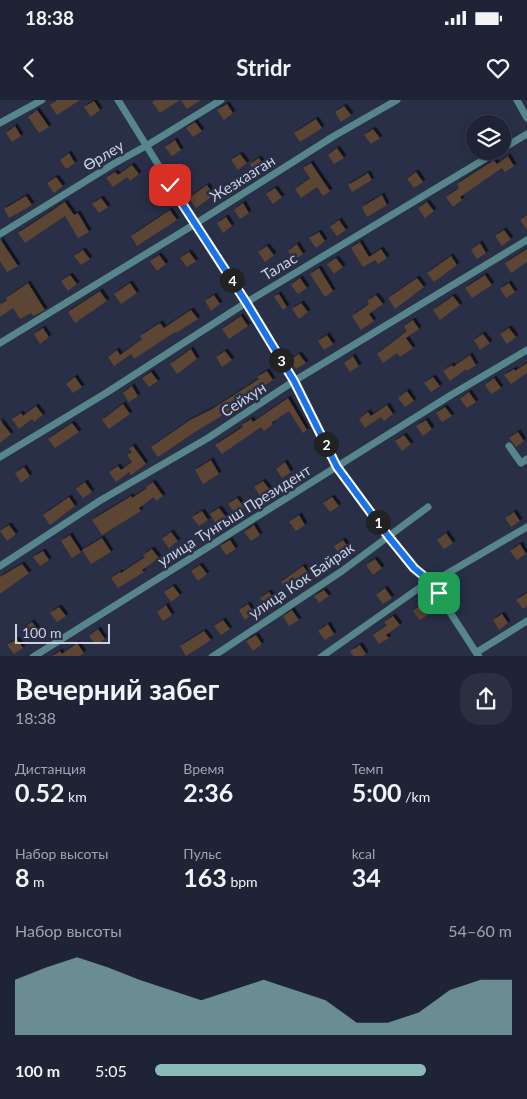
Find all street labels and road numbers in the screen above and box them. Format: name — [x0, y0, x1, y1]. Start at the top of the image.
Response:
street label: Өрлеу — [79, 136, 127, 174]
street label: Жезказган — [206, 151, 278, 205]
street label: Талас — [258, 248, 300, 284]
street label: Сейхун — [217, 378, 269, 420]
street label: улица Тунгыш Президент — [154, 460, 314, 570]
street label: улица Кок Байрак — [245, 538, 357, 622]

